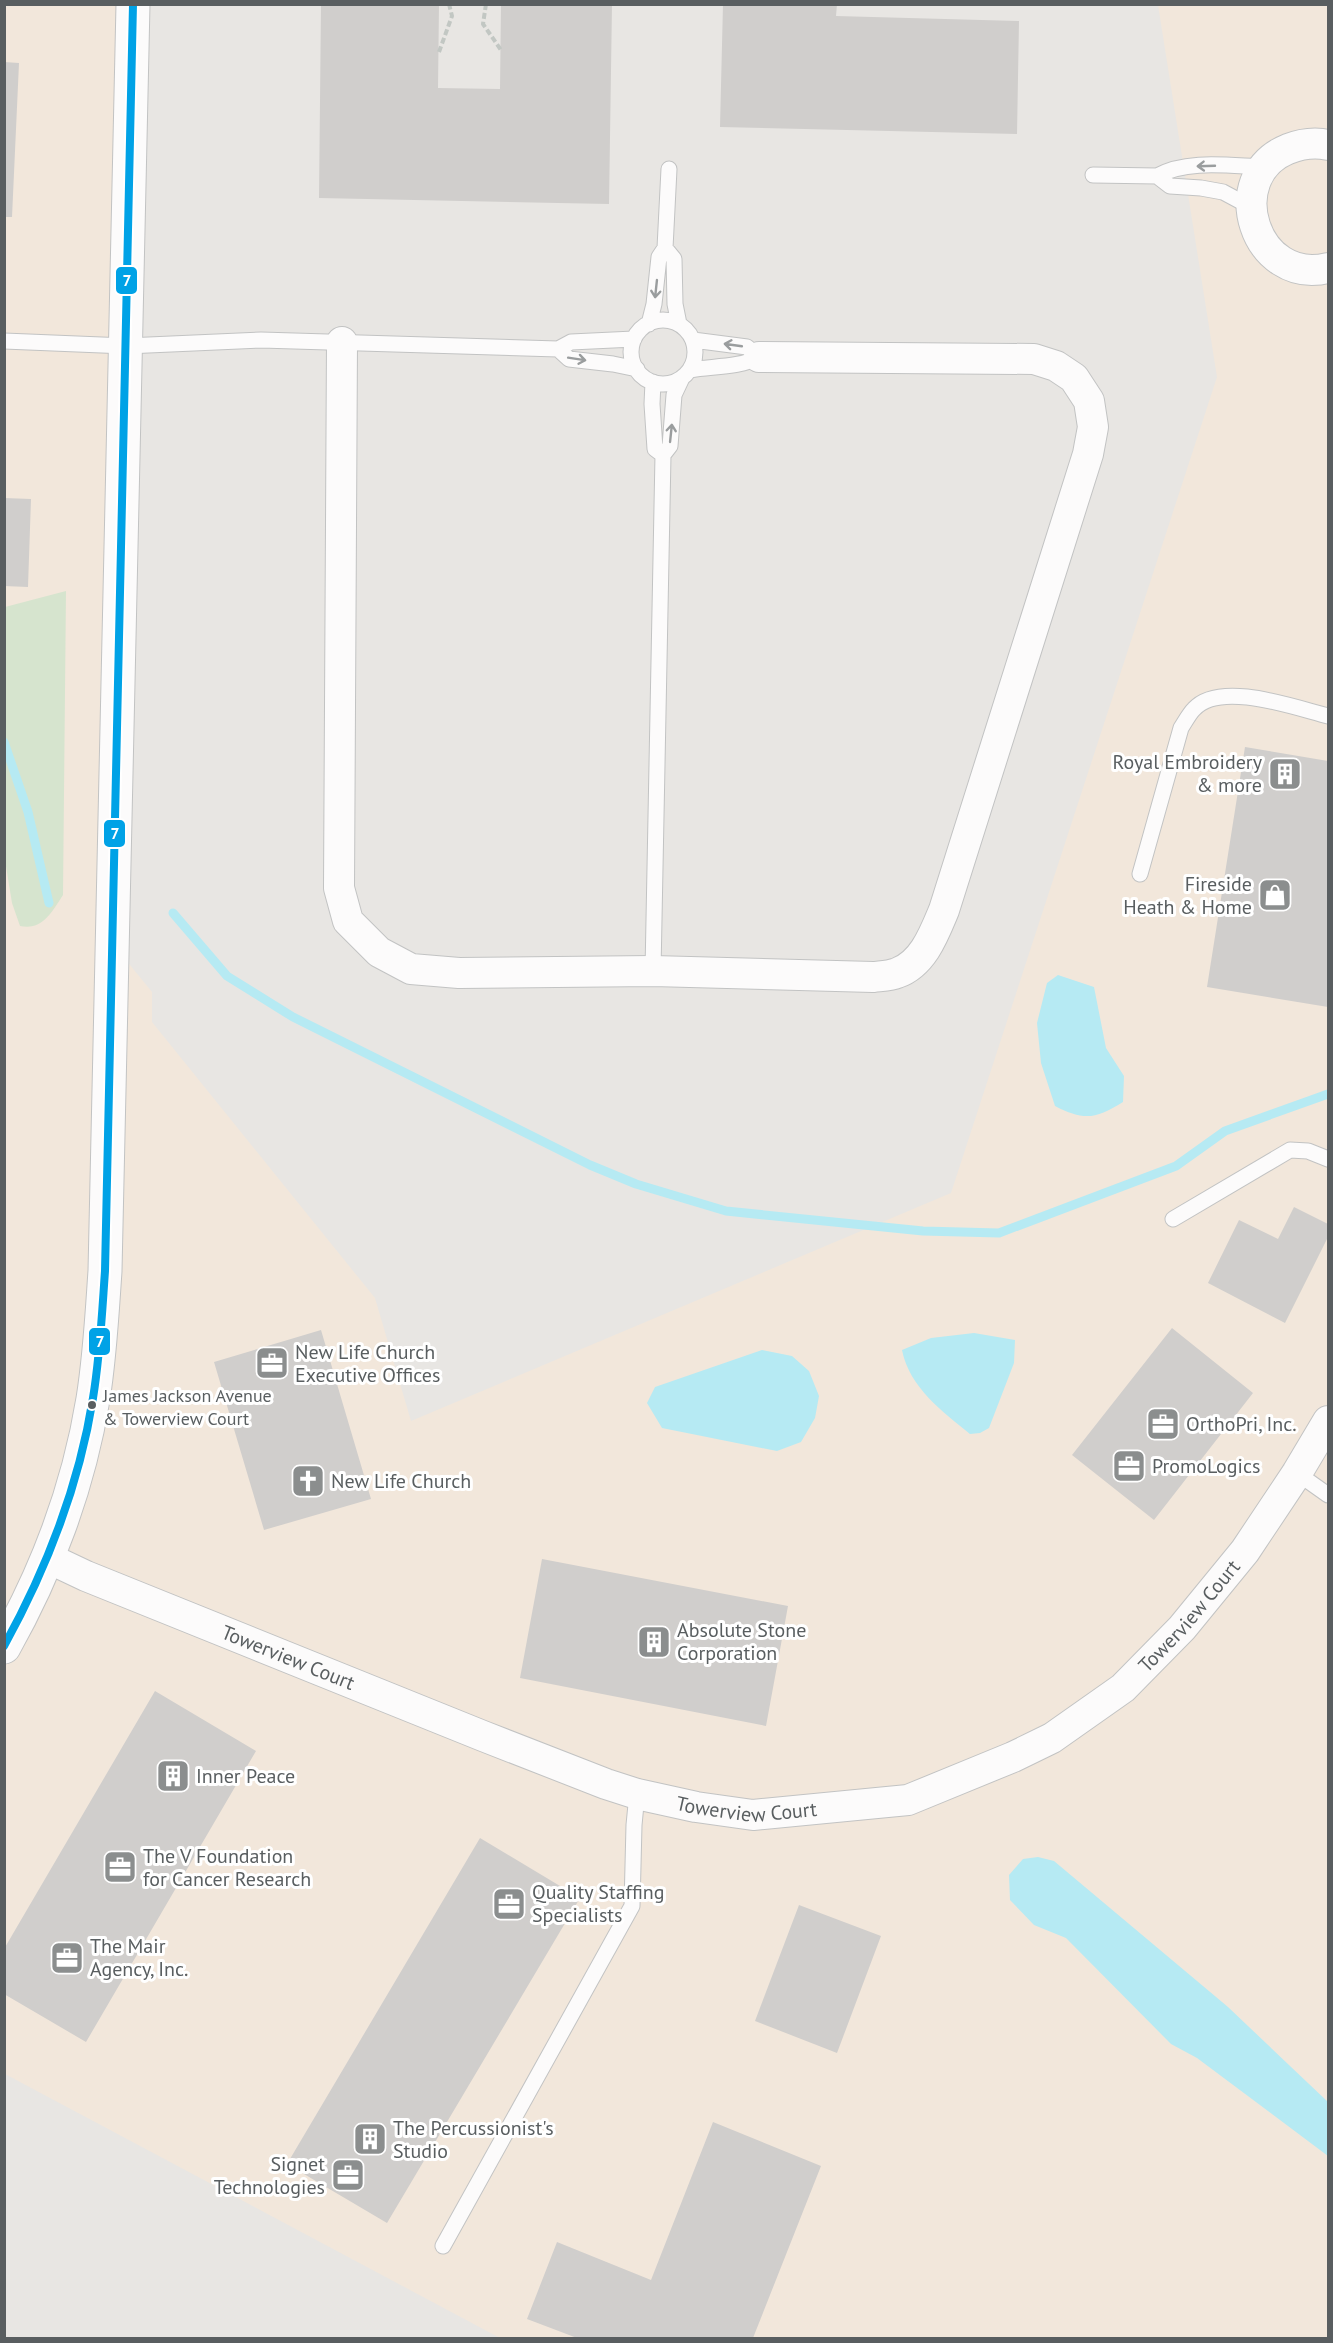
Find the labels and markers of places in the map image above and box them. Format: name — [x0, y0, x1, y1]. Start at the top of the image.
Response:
place label: Royal Embroidery & more — [1112, 749, 1263, 798]
building icon: Royal Embroidery & more — [1267, 756, 1303, 792]
place label: Fireside Heath & Home — [1123, 871, 1252, 920]
shop icon: Fireside Heath & Home — [1257, 877, 1293, 913]
place label: New Life Church Executive Offices — [295, 1339, 440, 1388]
office icon: New Life Church Executive Offices — [254, 1345, 290, 1381]
place label: James Jackson Avenue & Towerview Court — [102, 1384, 272, 1430]
marker: James Jackson Avenue & Towerview Court — [86, 1399, 98, 1411]
office icon: OrthoPri, Inc. — [1145, 1406, 1181, 1442]
place label: OrthoPri, Inc. — [1186, 1411, 1297, 1437]
office icon: PromoLogics — [1111, 1448, 1147, 1484]
place label: PromoLogics — [1152, 1453, 1260, 1479]
church icon: New Life Church — [290, 1463, 326, 1499]
place label: New Life Church — [331, 1468, 471, 1494]
place label: Absolute Stone Corporation — [677, 1617, 806, 1666]
building icon: Absolute Stone Corporation — [636, 1624, 672, 1660]
building icon: Inner Peace — [155, 1758, 191, 1794]
place label: Inner Peace — [196, 1763, 295, 1789]
place label: The V Foundation for Cancer Research — [143, 1843, 311, 1892]
office icon: The V Foundation for Cancer Research — [102, 1849, 138, 1885]
place label: Quality Staffing Specialists — [532, 1879, 664, 1928]
office icon: Quality Staffing Specialists — [491, 1886, 527, 1922]
place label: The Mair Agency, Inc. — [90, 1933, 188, 1982]
office icon: The Mair Agency, Inc. — [49, 1940, 85, 1976]
place label: The Percussionist's Studio — [393, 2115, 554, 2164]
building icon: The Percussionist's Studio — [352, 2121, 388, 2157]
place label: Signet Technologies — [214, 2151, 325, 2200]
office icon: Signet Technologies — [330, 2157, 366, 2193]

